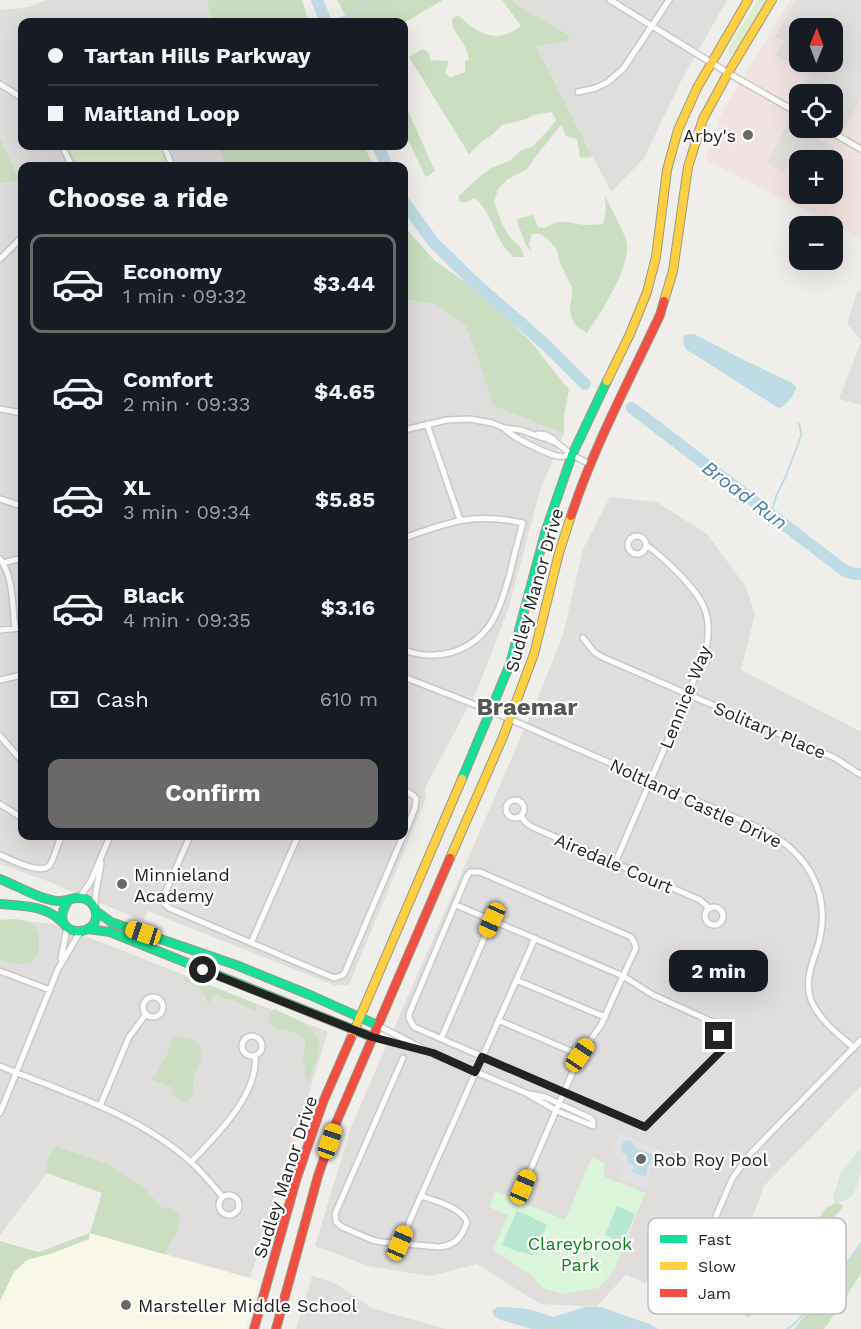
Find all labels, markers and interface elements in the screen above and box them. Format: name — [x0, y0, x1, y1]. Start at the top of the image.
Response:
north arrow — [789, 18, 843, 72]
map controls — [789, 18, 843, 270]
text: Tartan Hills Parkway — [84, 43, 311, 68]
button: locate — [789, 84, 843, 138]
text: Maitland Loop — [84, 101, 240, 126]
place label: Arby's — [683, 125, 736, 146]
marker: Arby's — [741, 128, 755, 142]
button: + — [789, 150, 843, 204]
text: Choose a ride — [48, 182, 228, 214]
button: − — [789, 216, 843, 270]
icon: car — [51, 257, 105, 311]
text: Economy — [123, 259, 222, 284]
text: $3.44 — [313, 271, 375, 296]
text: 1 min · 09:32 — [123, 284, 247, 308]
icon: car — [51, 365, 105, 419]
text: Comfort — [123, 367, 213, 392]
text: $4.65 — [314, 379, 375, 404]
text: 2 min · 09:33 — [123, 392, 250, 416]
water label: Broad Run — [698, 455, 792, 535]
icon: car — [51, 473, 105, 527]
text: XL — [123, 475, 151, 500]
text: $5.85 — [315, 487, 375, 512]
text: 3 min · 09:34 — [123, 500, 251, 524]
street label: Sudley Manor Drive — [501, 506, 567, 674]
icon: car — [51, 581, 105, 635]
text: Black — [123, 583, 184, 608]
text: $3.16 — [321, 595, 375, 620]
text: 4 min · 09:35 — [123, 608, 251, 632]
street label: Lennice Way — [655, 642, 716, 752]
icon: cash — [48, 683, 81, 716]
text: Cash — [96, 687, 149, 712]
text: 610 m — [320, 687, 378, 711]
district label: Braemar — [476, 693, 578, 721]
street label: Solitary Place — [711, 697, 829, 763]
street label: Noltland Castle Drive — [607, 754, 785, 852]
button: Confirm — [48, 759, 378, 828]
street label: Airedale Court — [552, 829, 677, 898]
place label: Minnieland Academy — [134, 864, 230, 906]
marker: Minnieland Academy — [115, 877, 129, 891]
car — [476, 900, 508, 940]
car — [123, 919, 163, 947]
callout: 2 min — [670, 949, 768, 991]
route start — [189, 956, 216, 983]
text: 2 min — [691, 959, 746, 983]
route end — [705, 1022, 732, 1049]
car — [562, 1035, 598, 1075]
street label: Sudley Manor Drive — [249, 1093, 321, 1261]
car — [316, 1121, 344, 1161]
place label: Rob Roy Pool — [653, 1149, 768, 1170]
marker: Rob Roy Pool — [634, 1152, 648, 1166]
car — [508, 1167, 538, 1207]
legend — [648, 1218, 846, 1314]
car — [385, 1223, 415, 1263]
text: Fast — [698, 1230, 731, 1249]
park label: Clareybrook Park — [528, 1233, 632, 1275]
text: Slow — [698, 1257, 736, 1276]
text: Jam — [698, 1284, 731, 1303]
place label: Marsteller Middle School — [138, 1295, 357, 1316]
marker: Marsteller Middle School — [119, 1298, 133, 1312]

